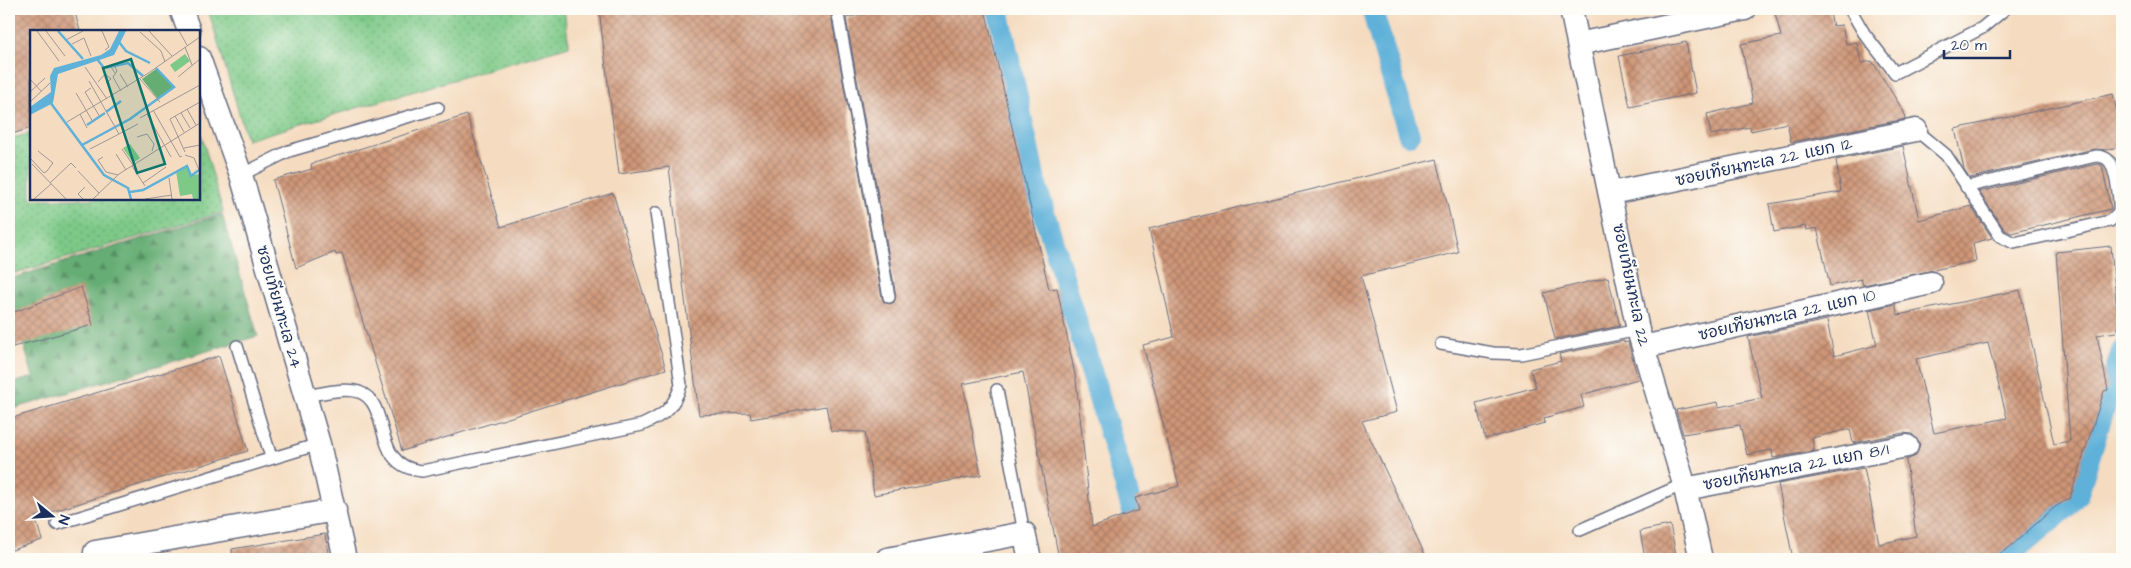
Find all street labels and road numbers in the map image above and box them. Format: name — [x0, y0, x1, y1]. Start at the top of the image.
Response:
street label: ซอยเทียนทะเล 22 แยก 12 — [1674, 132, 1854, 192]
street label: ซอยเทียนทะเล 22 — [1607, 221, 1655, 349]
street label: ซอยเทียนทะเล 24 — [251, 243, 307, 371]
street label: ซอยเทียนทะเล 22 แยก 10 — [1696, 284, 1878, 346]
street label: ซอยเทียนทะเล 22 แยก 8/1 — [1701, 438, 1891, 496]

